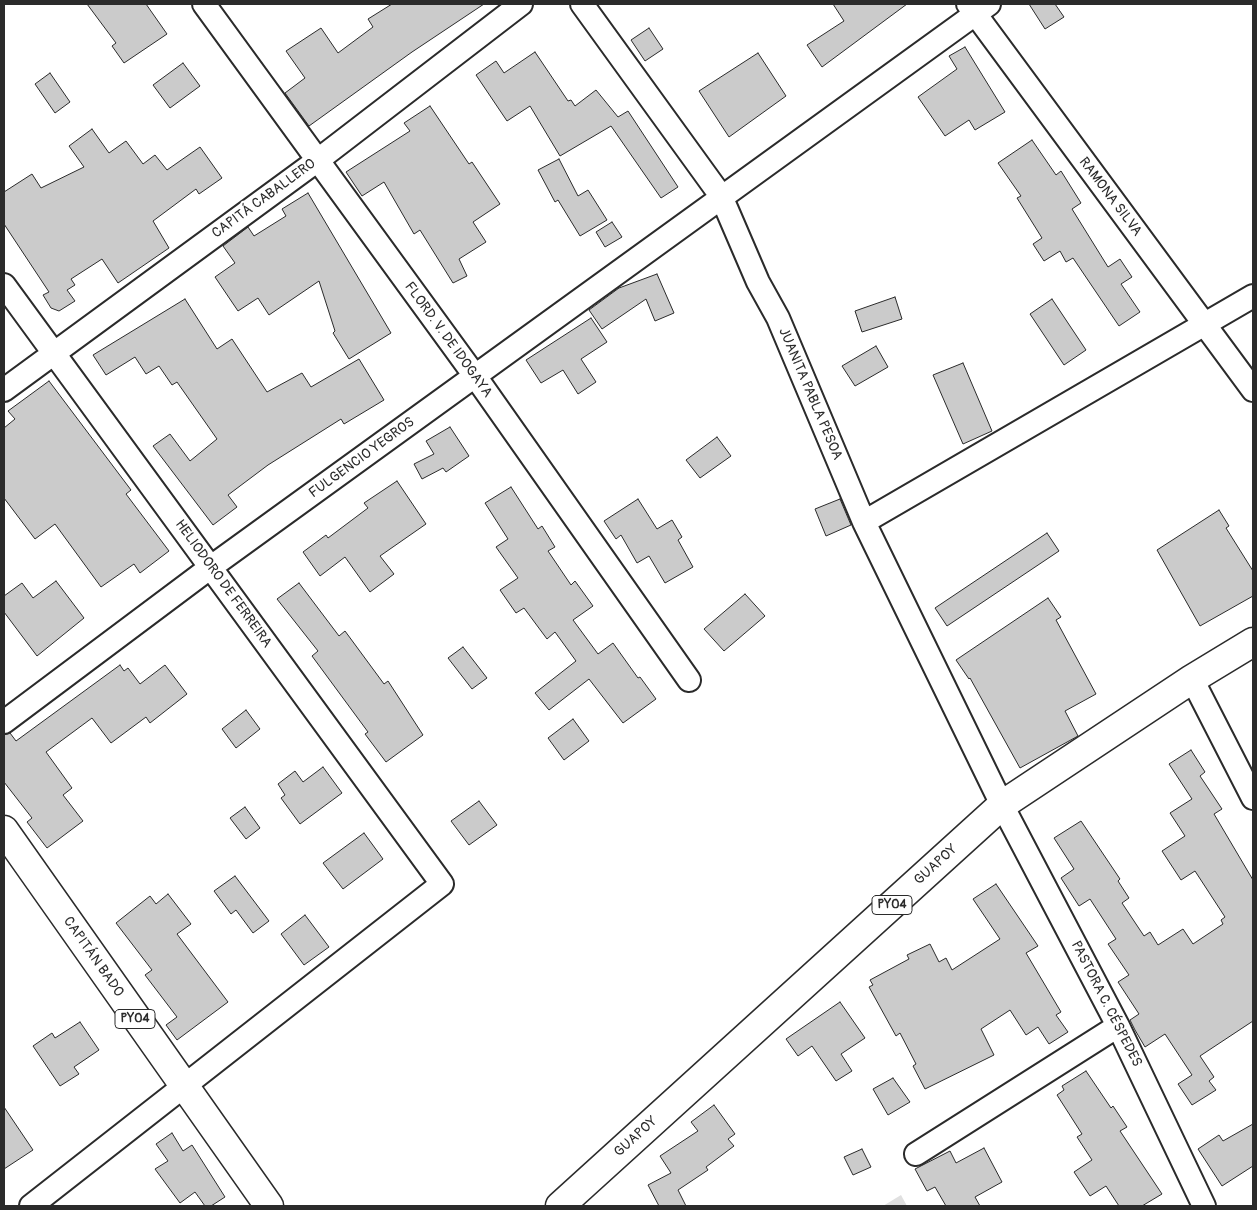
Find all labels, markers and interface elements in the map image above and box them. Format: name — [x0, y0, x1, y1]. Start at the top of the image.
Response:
street label: RAMONA SILVA — [1075, 154, 1145, 240]
street label: CAPITÁ CABALLERO — [209, 156, 319, 242]
street label: FLORD. V. DE IDOGAYA — [400, 279, 496, 401]
street label: JUANITA PABLA PESOA — [775, 325, 845, 463]
street label: FULGENCIO YEGROS — [306, 414, 418, 502]
street label: HELIODORO DE FERREIRA — [171, 517, 275, 651]
street label: GUAPOY — [911, 841, 961, 889]
road number: PY04 — [872, 896, 912, 914]
street label: CAPITÁN BADO — [59, 914, 127, 1000]
street label: PASTORA C. CÉSPEDES — [1067, 938, 1145, 1070]
road number: PY04 — [115, 1010, 155, 1028]
street label: GUAPOY — [611, 1113, 661, 1161]

